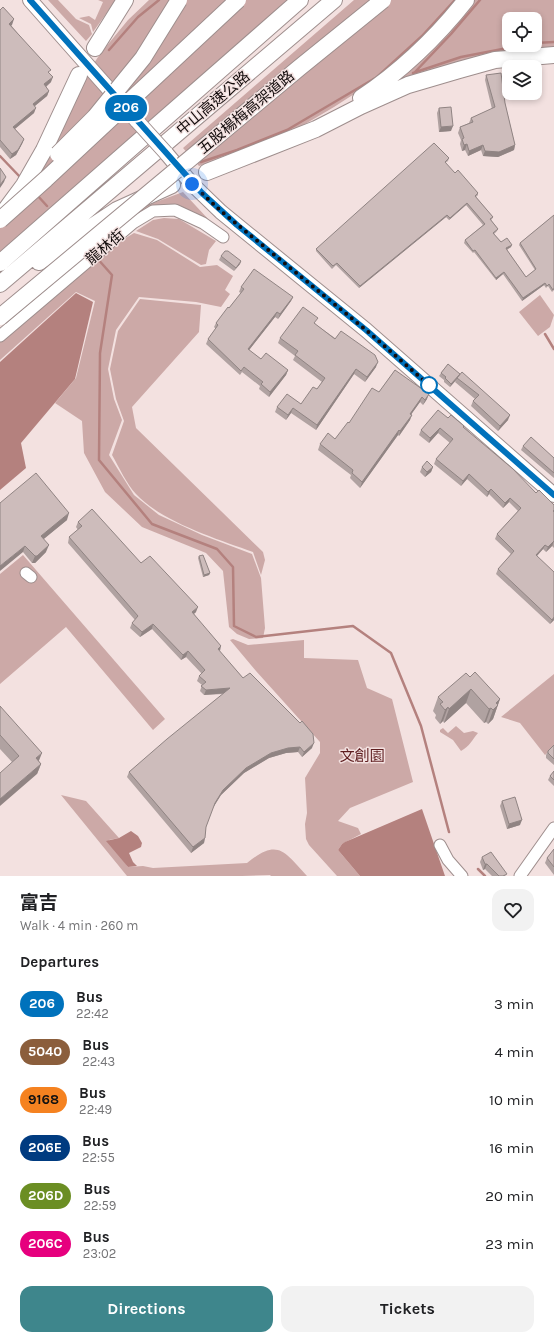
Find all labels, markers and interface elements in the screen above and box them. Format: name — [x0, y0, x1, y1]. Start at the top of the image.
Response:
map controls — [502, 12, 542, 100]
button: locate — [502, 12, 542, 52]
button: layers — [502, 60, 542, 100]
street label: 中山高速公路 — [173, 67, 253, 139]
street label: 五股楊梅高架道路 — [194, 67, 298, 157]
line badge: 206 — [103, 95, 149, 121]
text: 206 — [113, 99, 139, 116]
your location — [182, 174, 202, 194]
street label: 龍林街 — [82, 226, 128, 268]
unlabelled marker — [420, 376, 438, 394]
park label: 文創園 — [339, 747, 385, 765]
button: heart — [492, 889, 534, 931]
text: 富吉 — [20, 892, 58, 914]
text: Walk · 4 min · 260 m — [20, 918, 139, 933]
text: Departures — [20, 953, 99, 971]
text: Bus — [76, 988, 103, 1006]
text: 206 — [29, 995, 55, 1012]
text: 3 min — [494, 995, 534, 1013]
text: 22:42 — [76, 1006, 109, 1021]
text: Bus — [82, 1036, 109, 1054]
text: 5040 — [28, 1043, 62, 1060]
text: 4 min — [495, 1043, 534, 1061]
text: 22:43 — [82, 1054, 115, 1069]
text: Bus — [79, 1084, 106, 1102]
text: 9168 — [28, 1091, 59, 1108]
text: 10 min — [489, 1091, 534, 1109]
text: 22:49 — [79, 1102, 112, 1117]
text: Bus — [82, 1132, 109, 1150]
text: 206E — [28, 1139, 62, 1156]
text: 16 min — [489, 1139, 534, 1157]
text: 22:55 — [82, 1150, 115, 1165]
text: Bus — [83, 1180, 110, 1198]
text: 206D — [28, 1187, 63, 1204]
text: 20 min — [485, 1187, 534, 1205]
text: 22:59 — [83, 1198, 116, 1213]
text: Bus — [83, 1228, 110, 1246]
text: 206C — [28, 1235, 63, 1252]
text: 23 min — [485, 1235, 534, 1253]
text: 23:02 — [83, 1246, 116, 1261]
button: Directions — [20, 1286, 273, 1332]
button: Tickets — [281, 1286, 534, 1332]

